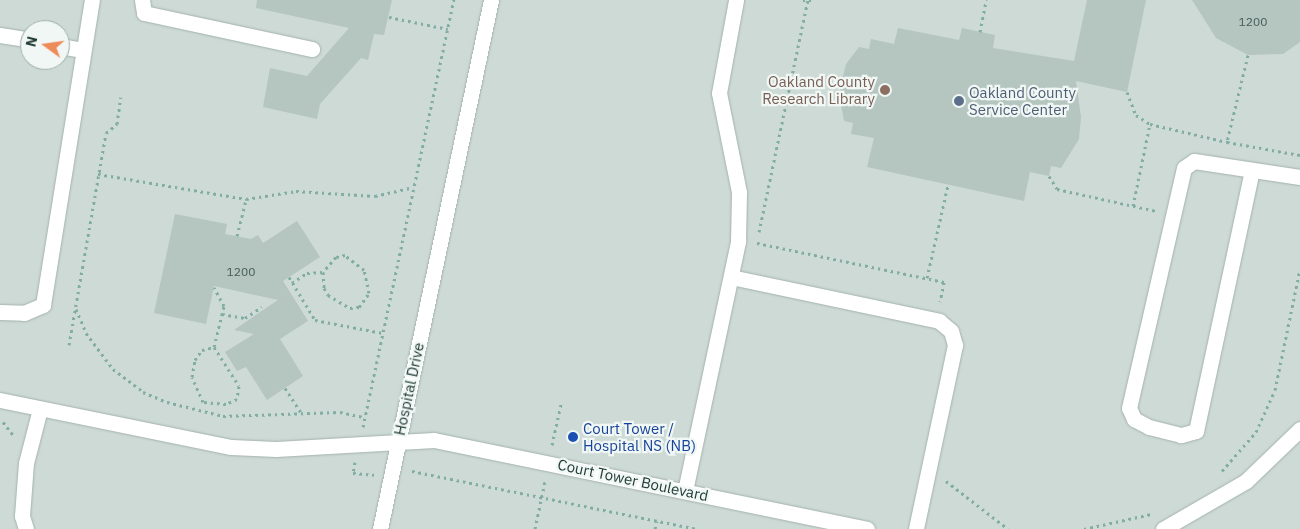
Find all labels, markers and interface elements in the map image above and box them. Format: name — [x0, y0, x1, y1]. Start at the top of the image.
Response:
house number: 1200 — [1239, 15, 1267, 29]
north arrow — [20, 20, 70, 70]
text: N — [21, 35, 41, 49]
place label: Oakland County Research Library — [762, 72, 875, 107]
place label: Oakland County Service Center — [969, 83, 1076, 118]
marker: Oakland County Research Library — [879, 84, 891, 96]
marker: Oakland County Service Center — [953, 95, 965, 107]
house number: 1200 — [227, 265, 255, 279]
street label: Hospital Drive — [390, 341, 428, 437]
place label: Court Tower / Hospital NS (NB) — [583, 419, 696, 454]
marker: Court Tower / Hospital NS (NB) — [567, 431, 579, 443]
street label: Court Tower Boulevard — [556, 455, 710, 505]

